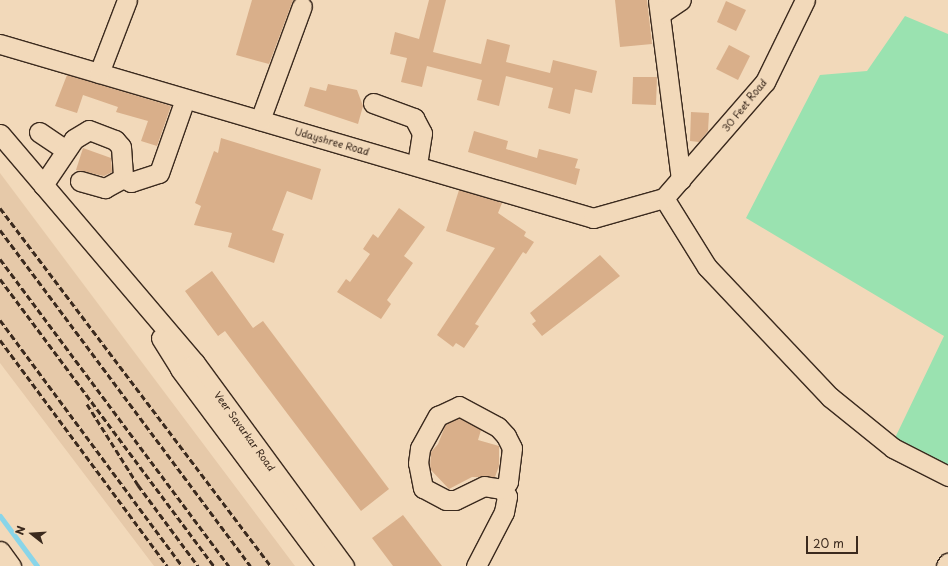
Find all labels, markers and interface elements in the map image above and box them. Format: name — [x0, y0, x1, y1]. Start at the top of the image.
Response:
street label: 30 Feet Road — [719, 76, 769, 134]
street label: Udayshree Road — [293, 124, 371, 158]
street label: Veer Savarkar Road — [212, 388, 278, 474]
north arrow — [12, 514, 52, 554]
text: N — [11, 524, 29, 537]
scale bar — [808, 528, 860, 554]
text: 20 m — [813, 534, 844, 552]

